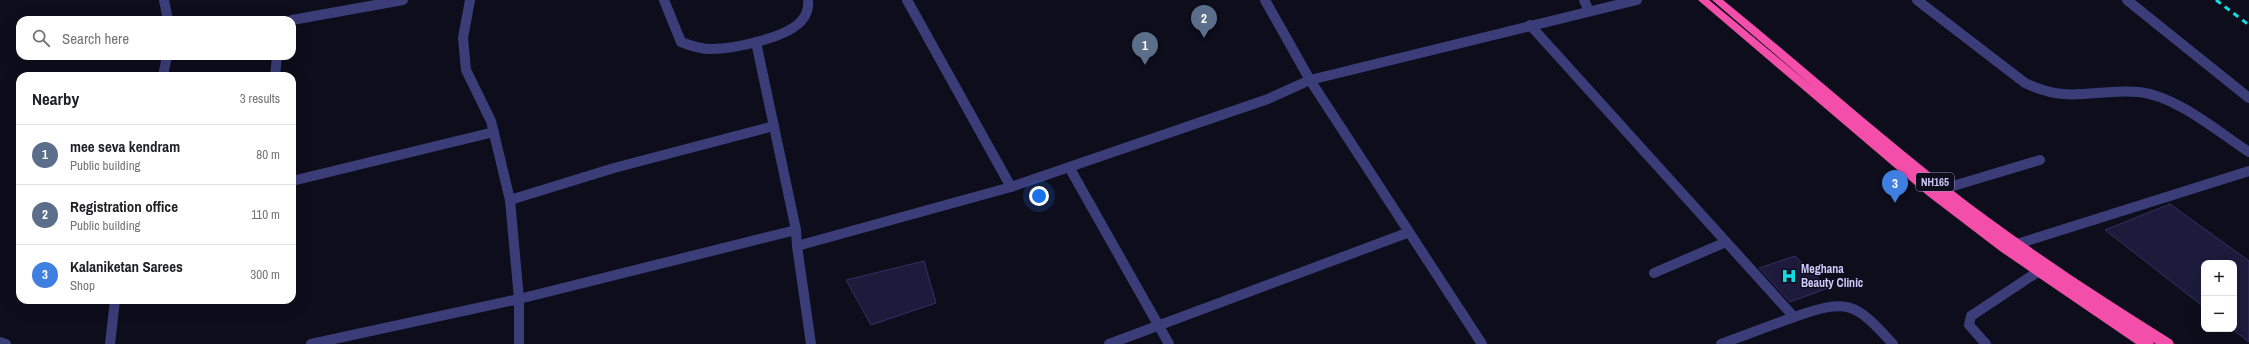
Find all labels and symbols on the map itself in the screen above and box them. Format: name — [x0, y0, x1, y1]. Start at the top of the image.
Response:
pin: 2 — [1191, 5, 1217, 38]
pin: 1 — [1132, 32, 1158, 65]
pin: 3 — [1882, 170, 1908, 203]
road number: NH165 — [1916, 173, 1954, 191]
your location — [1029, 186, 1049, 206]
place label: Meghana Beauty Clinic — [1801, 261, 1864, 291]
hospital icon: Meghana Beauty Clinic — [1780, 267, 1798, 285]

